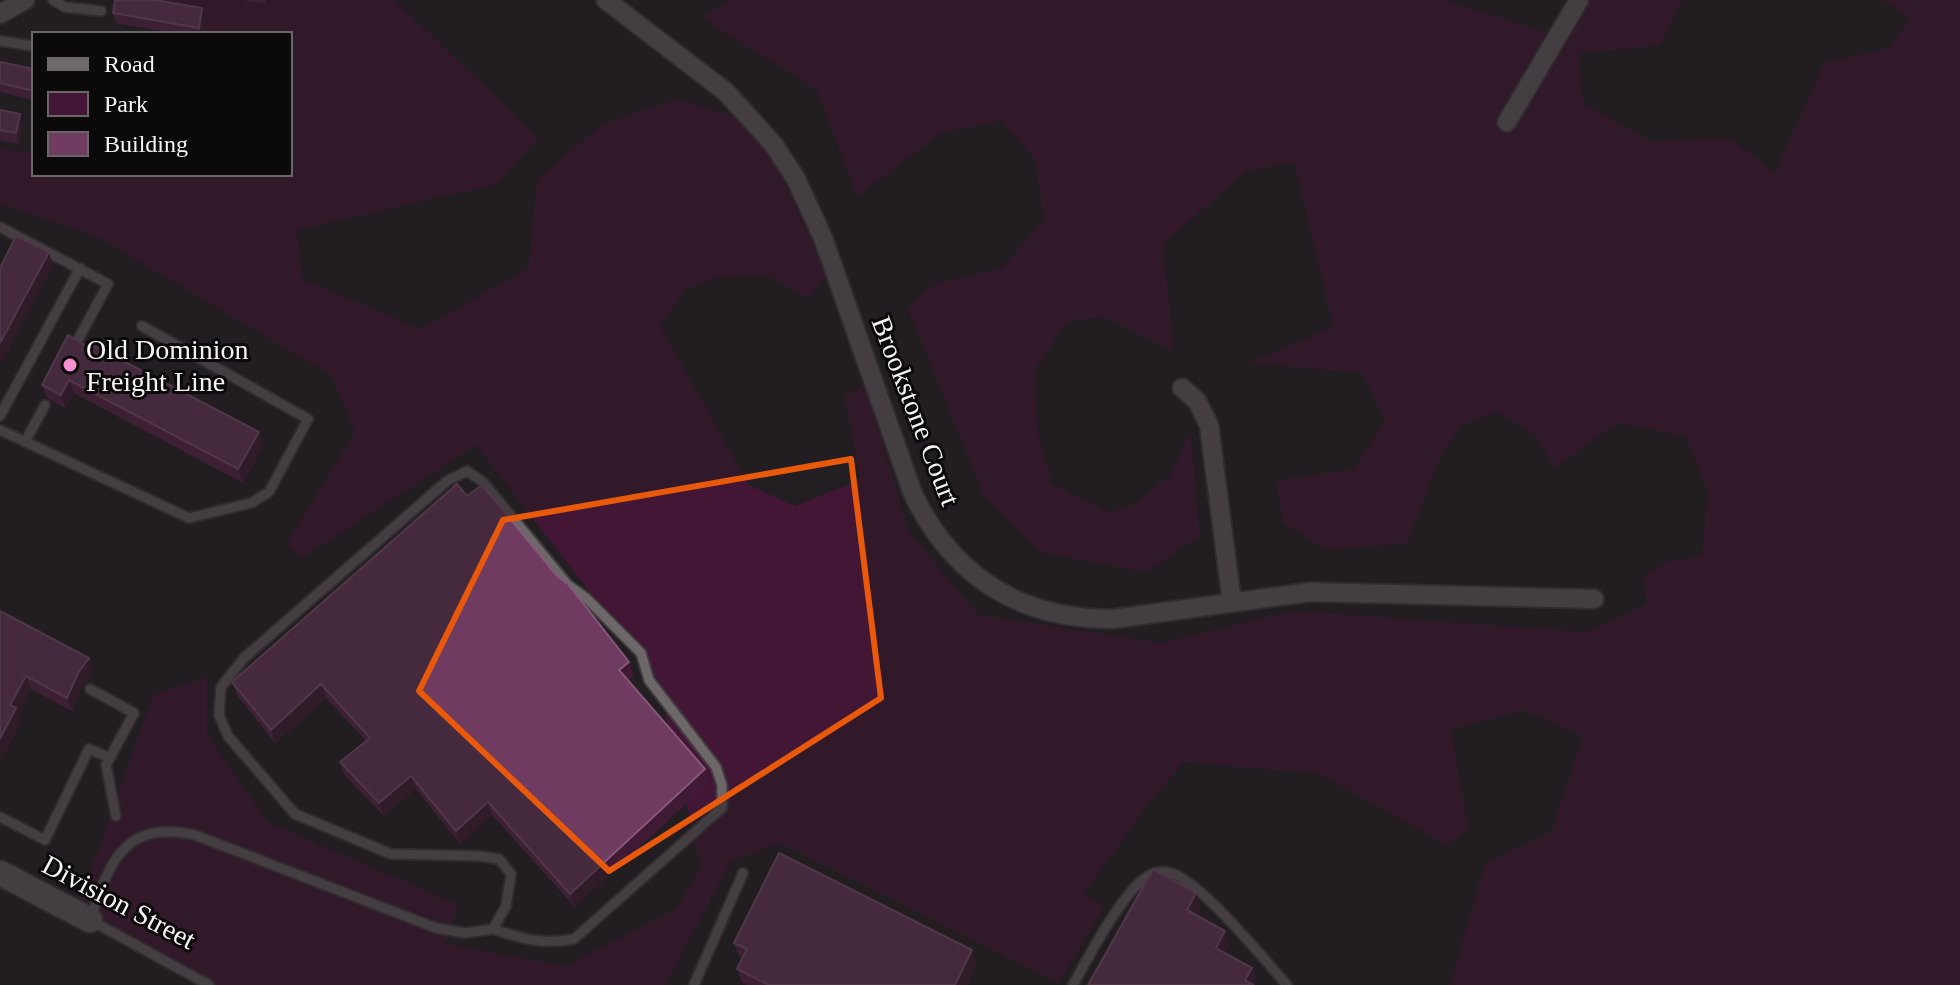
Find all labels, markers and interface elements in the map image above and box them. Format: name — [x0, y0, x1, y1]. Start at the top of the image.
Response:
legend — [32, 32, 292, 176]
text: Road — [104, 51, 155, 77]
text: Park — [104, 91, 148, 117]
text: Building — [104, 131, 188, 157]
street label: Brookstone Court — [866, 312, 966, 510]
place label: Old Dominion Freight Line — [86, 334, 249, 397]
marker: Old Dominion Freight Line — [61, 356, 79, 374]
street label: Division Street — [37, 849, 201, 955]

